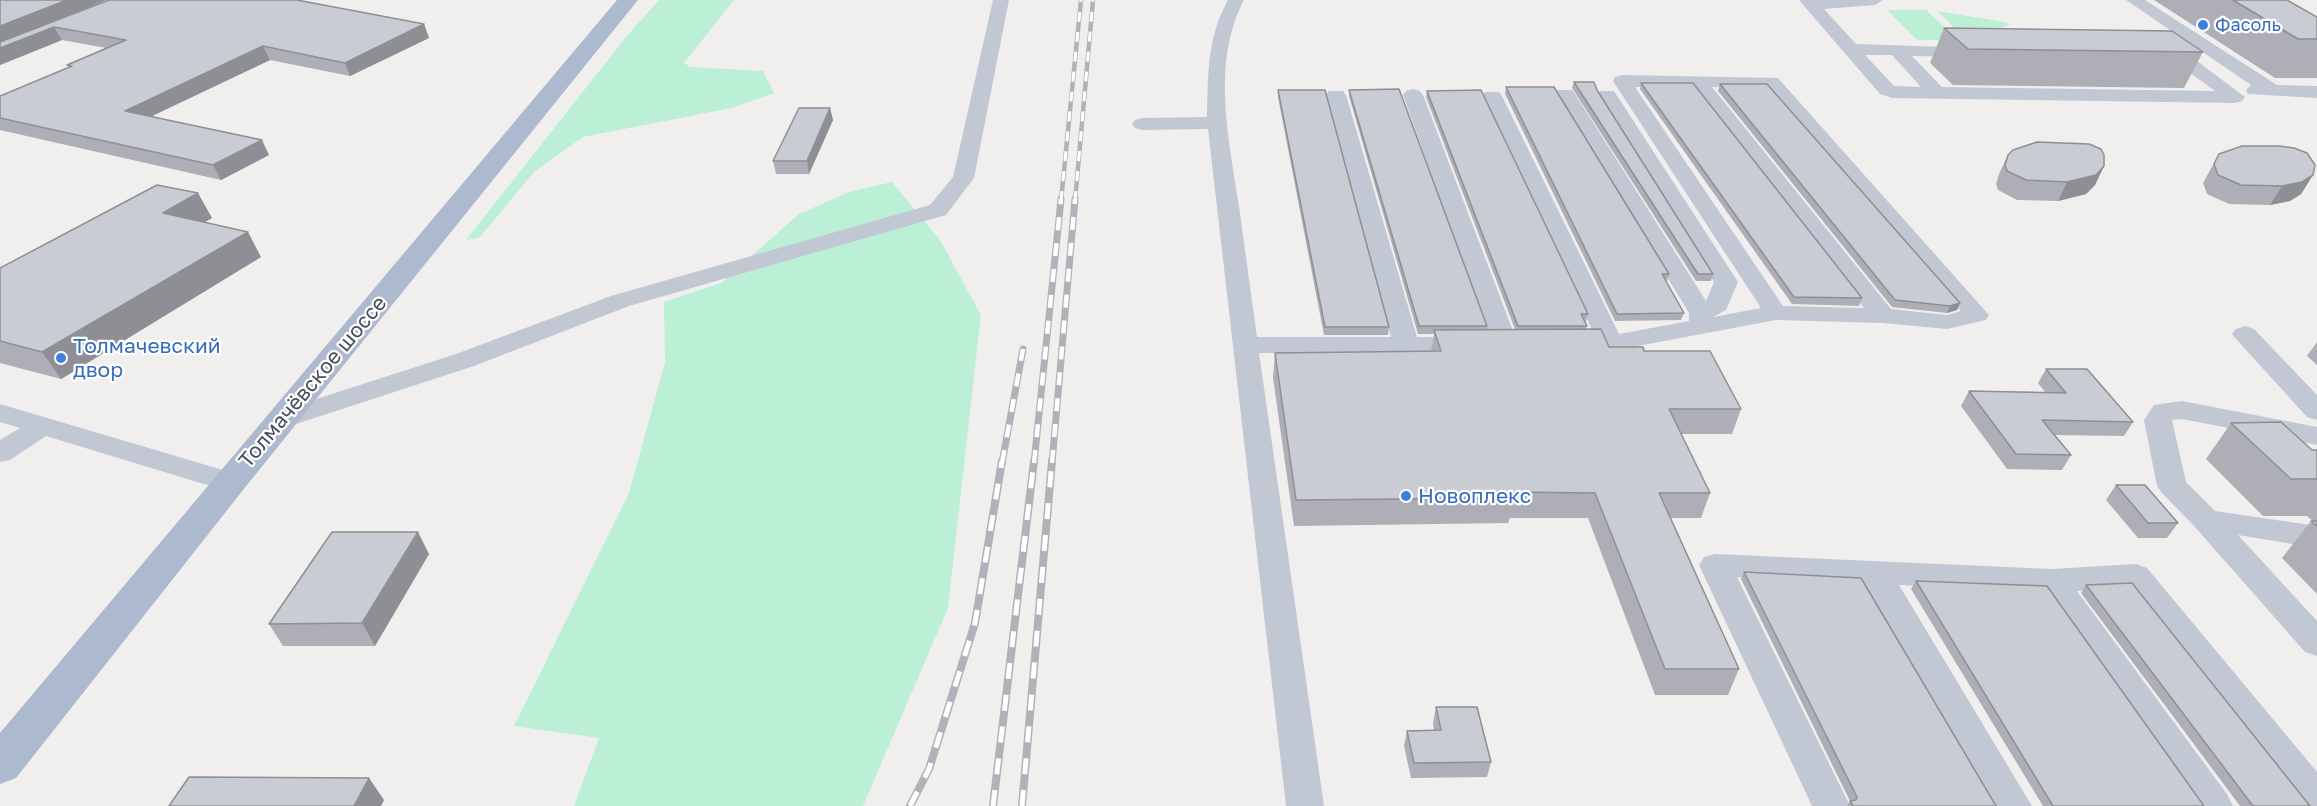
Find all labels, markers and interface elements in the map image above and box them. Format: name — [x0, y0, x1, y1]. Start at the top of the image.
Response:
place label: Фасоль — [2215, 14, 2281, 36]
marker: Фасоль — [2196, 18, 2210, 32]
street label: Толмачёвское шоссе — [234, 291, 392, 473]
place label: Толмачевский двор — [73, 333, 221, 383]
marker: Толмачевский двор — [54, 351, 68, 365]
place label: Новоплекс — [1418, 483, 1531, 509]
marker: Новоплекс — [1399, 489, 1413, 503]

